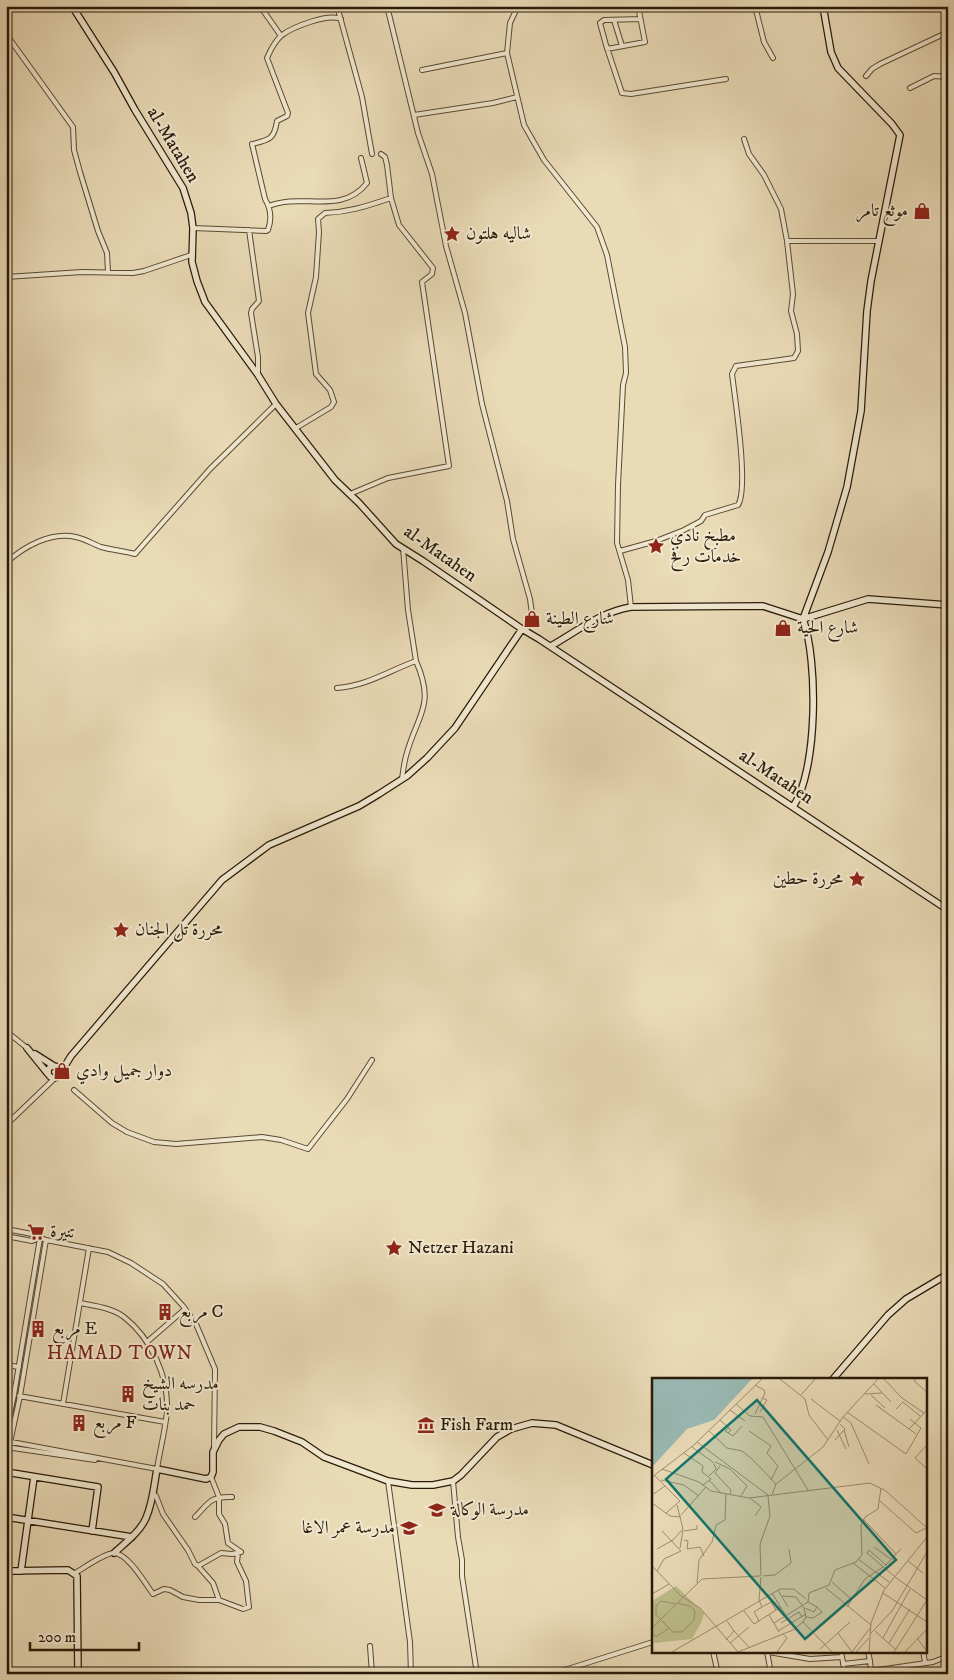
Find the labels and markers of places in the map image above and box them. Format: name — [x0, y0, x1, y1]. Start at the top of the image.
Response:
place label: موثع تامر — [856, 200, 908, 226]
shop icon: موثع تامر — [912, 201, 932, 221]
place label: شاليه هلتون — [466, 223, 531, 245]
place icon: شاليه هلتون — [442, 224, 462, 244]
place label: مطبخ نادي خدمات رفح — [670, 525, 741, 572]
place icon: مطبخ نادي خدمات رفح — [646, 536, 666, 556]
place label: شارع الطينة — [546, 608, 614, 633]
shop icon: شارع الطينة — [522, 609, 542, 629]
place label: شارع الحية — [797, 617, 859, 642]
shop icon: شارع الحية — [773, 618, 793, 638]
place label: محررة حطين — [773, 868, 843, 890]
place icon: محررة حطين — [847, 869, 867, 889]
place label: محررة تل الجنان — [135, 919, 223, 942]
place icon: محررة تل الجنان — [111, 920, 131, 940]
place label: دوار جميل وادي — [76, 1060, 172, 1085]
shop icon: دوار جميل وادي — [52, 1061, 72, 1081]
place label: تنيرة — [50, 1221, 75, 1243]
supermarket icon: تنيرة — [26, 1222, 46, 1242]
place label: Netzer Hazani — [408, 1237, 514, 1259]
place icon: Netzer Hazani — [384, 1238, 404, 1258]
place label: مربع C — [179, 1301, 223, 1327]
building icon: مربع C — [155, 1302, 175, 1322]
place label: مربع E — [52, 1318, 97, 1344]
building icon: مربع E — [28, 1319, 48, 1339]
place label: مدرسه الشيخ حمد بنات — [142, 1373, 219, 1416]
building icon: مدرسه الشيخ حمد بنات — [118, 1384, 138, 1404]
place label: مربع F — [93, 1412, 137, 1438]
building icon: مربع F — [69, 1413, 89, 1433]
place label: Fish Farm — [440, 1414, 513, 1436]
museum icon: Fish Farm — [416, 1415, 436, 1435]
place label: مدرسة الوكالة — [450, 1499, 529, 1521]
school or university icon: مدرسة الوكالة — [427, 1500, 447, 1520]
place label: مدرسة عمر الاغا — [302, 1517, 395, 1539]
school or university icon: مدرسة عمر الاغا — [399, 1518, 419, 1538]

